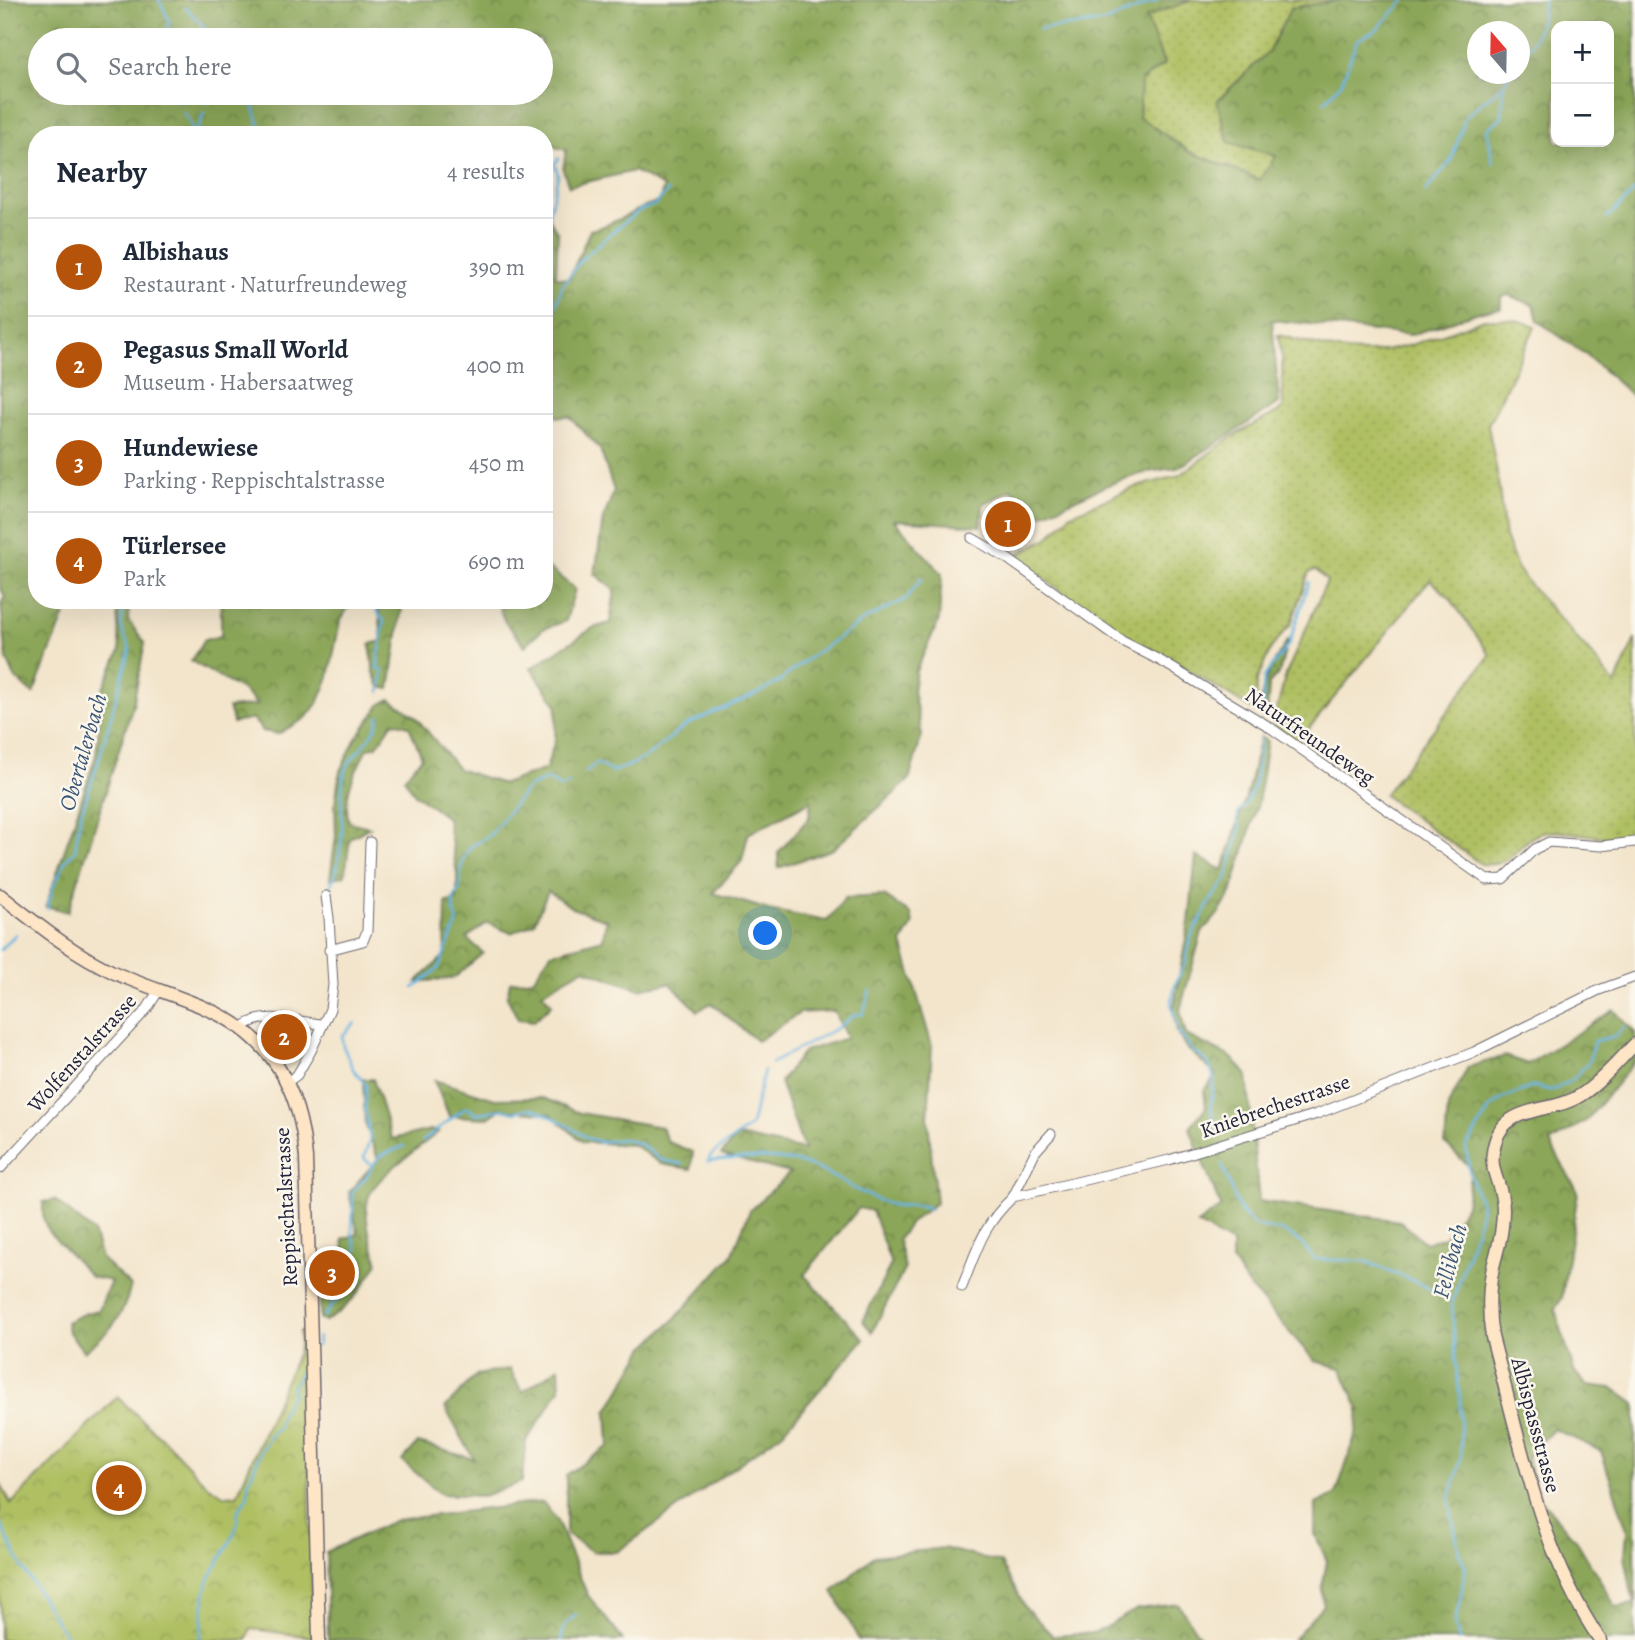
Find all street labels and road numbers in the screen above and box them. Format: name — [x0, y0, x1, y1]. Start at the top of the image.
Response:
street label: Naturfreundeweg — [1239, 681, 1381, 792]
street label: Wolfenstalstrasse — [21, 988, 143, 1119]
street label: Kniebrechestrasse — [1196, 1067, 1354, 1145]
street label: Reppischtalstrasse — [268, 1127, 304, 1287]
street label: Albispassstrasse — [1504, 1353, 1568, 1496]

